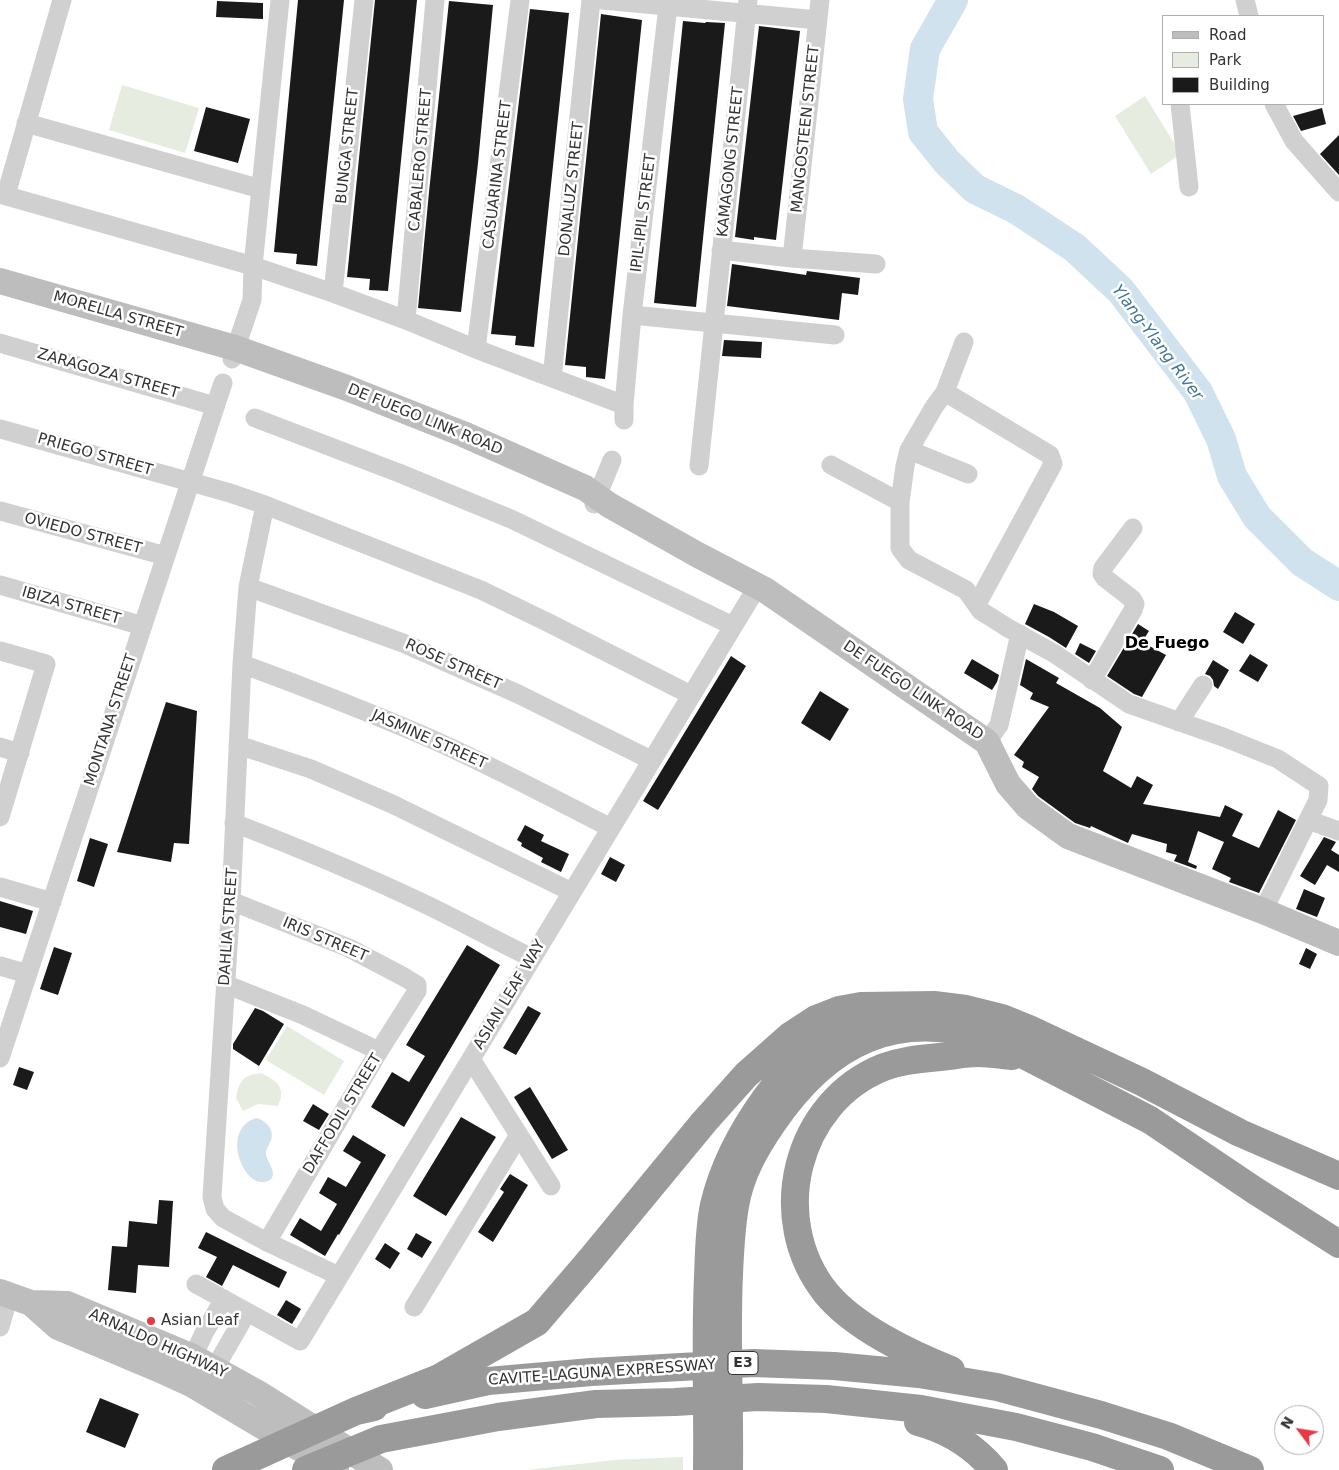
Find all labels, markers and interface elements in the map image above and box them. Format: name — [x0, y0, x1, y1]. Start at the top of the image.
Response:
legend — [1162, 15, 1324, 105]
text: Road — [1209, 26, 1247, 44]
street label: MANGOSTEEN STREET — [788, 44, 824, 214]
text: Park — [1209, 51, 1241, 69]
text: Building — [1209, 76, 1270, 94]
street label: KAMAGONG STREET — [714, 86, 748, 238]
street label: BUNGA STREET — [333, 87, 363, 205]
street label: CABALERO STREET — [406, 88, 436, 232]
street label: CASUARINA STREET — [480, 100, 516, 250]
street label: DONALUZ STREET — [556, 121, 588, 257]
street label: IPIL-IPIL STREET — [628, 153, 660, 273]
water label: Ylang-Ylang River — [1107, 281, 1207, 405]
street label: MORELLA STREET — [51, 288, 185, 342]
street label: ZARAGOZA STREET — [35, 345, 181, 403]
street label: DE FUEGO LINK ROAD — [345, 381, 505, 459]
street label: PRIEGO STREET — [35, 430, 155, 480]
street label: OVIEDO STREET — [22, 510, 144, 558]
street label: IBIZA STREET — [20, 583, 122, 629]
district label: De Fuego — [1125, 634, 1209, 654]
street label: ROSE STREET — [402, 636, 504, 694]
street label: DE FUEGO LINK ROAD — [839, 637, 987, 745]
street label: MONTANA STREET — [81, 652, 141, 788]
street label: JASMINE STREET — [369, 707, 489, 773]
street label: DAHLIA STREET — [216, 868, 242, 986]
street label: IRIS STREET — [280, 914, 370, 966]
street label: ASIAN LEAF WAY — [470, 937, 550, 1053]
street label: DAFFODIL STREET — [300, 1051, 386, 1177]
street label: ARNALDO HIGHWAY — [86, 1305, 230, 1383]
place label: Asian Leaf — [161, 1312, 239, 1330]
marker: Asian Leaf — [145, 1315, 157, 1327]
road number: E3 — [728, 1352, 758, 1375]
street label: CAVITE–LAGUNA EXPRESSWAY — [488, 1356, 716, 1390]
north arrow — [1274, 1405, 1324, 1455]
text: N — [1277, 1414, 1297, 1432]

